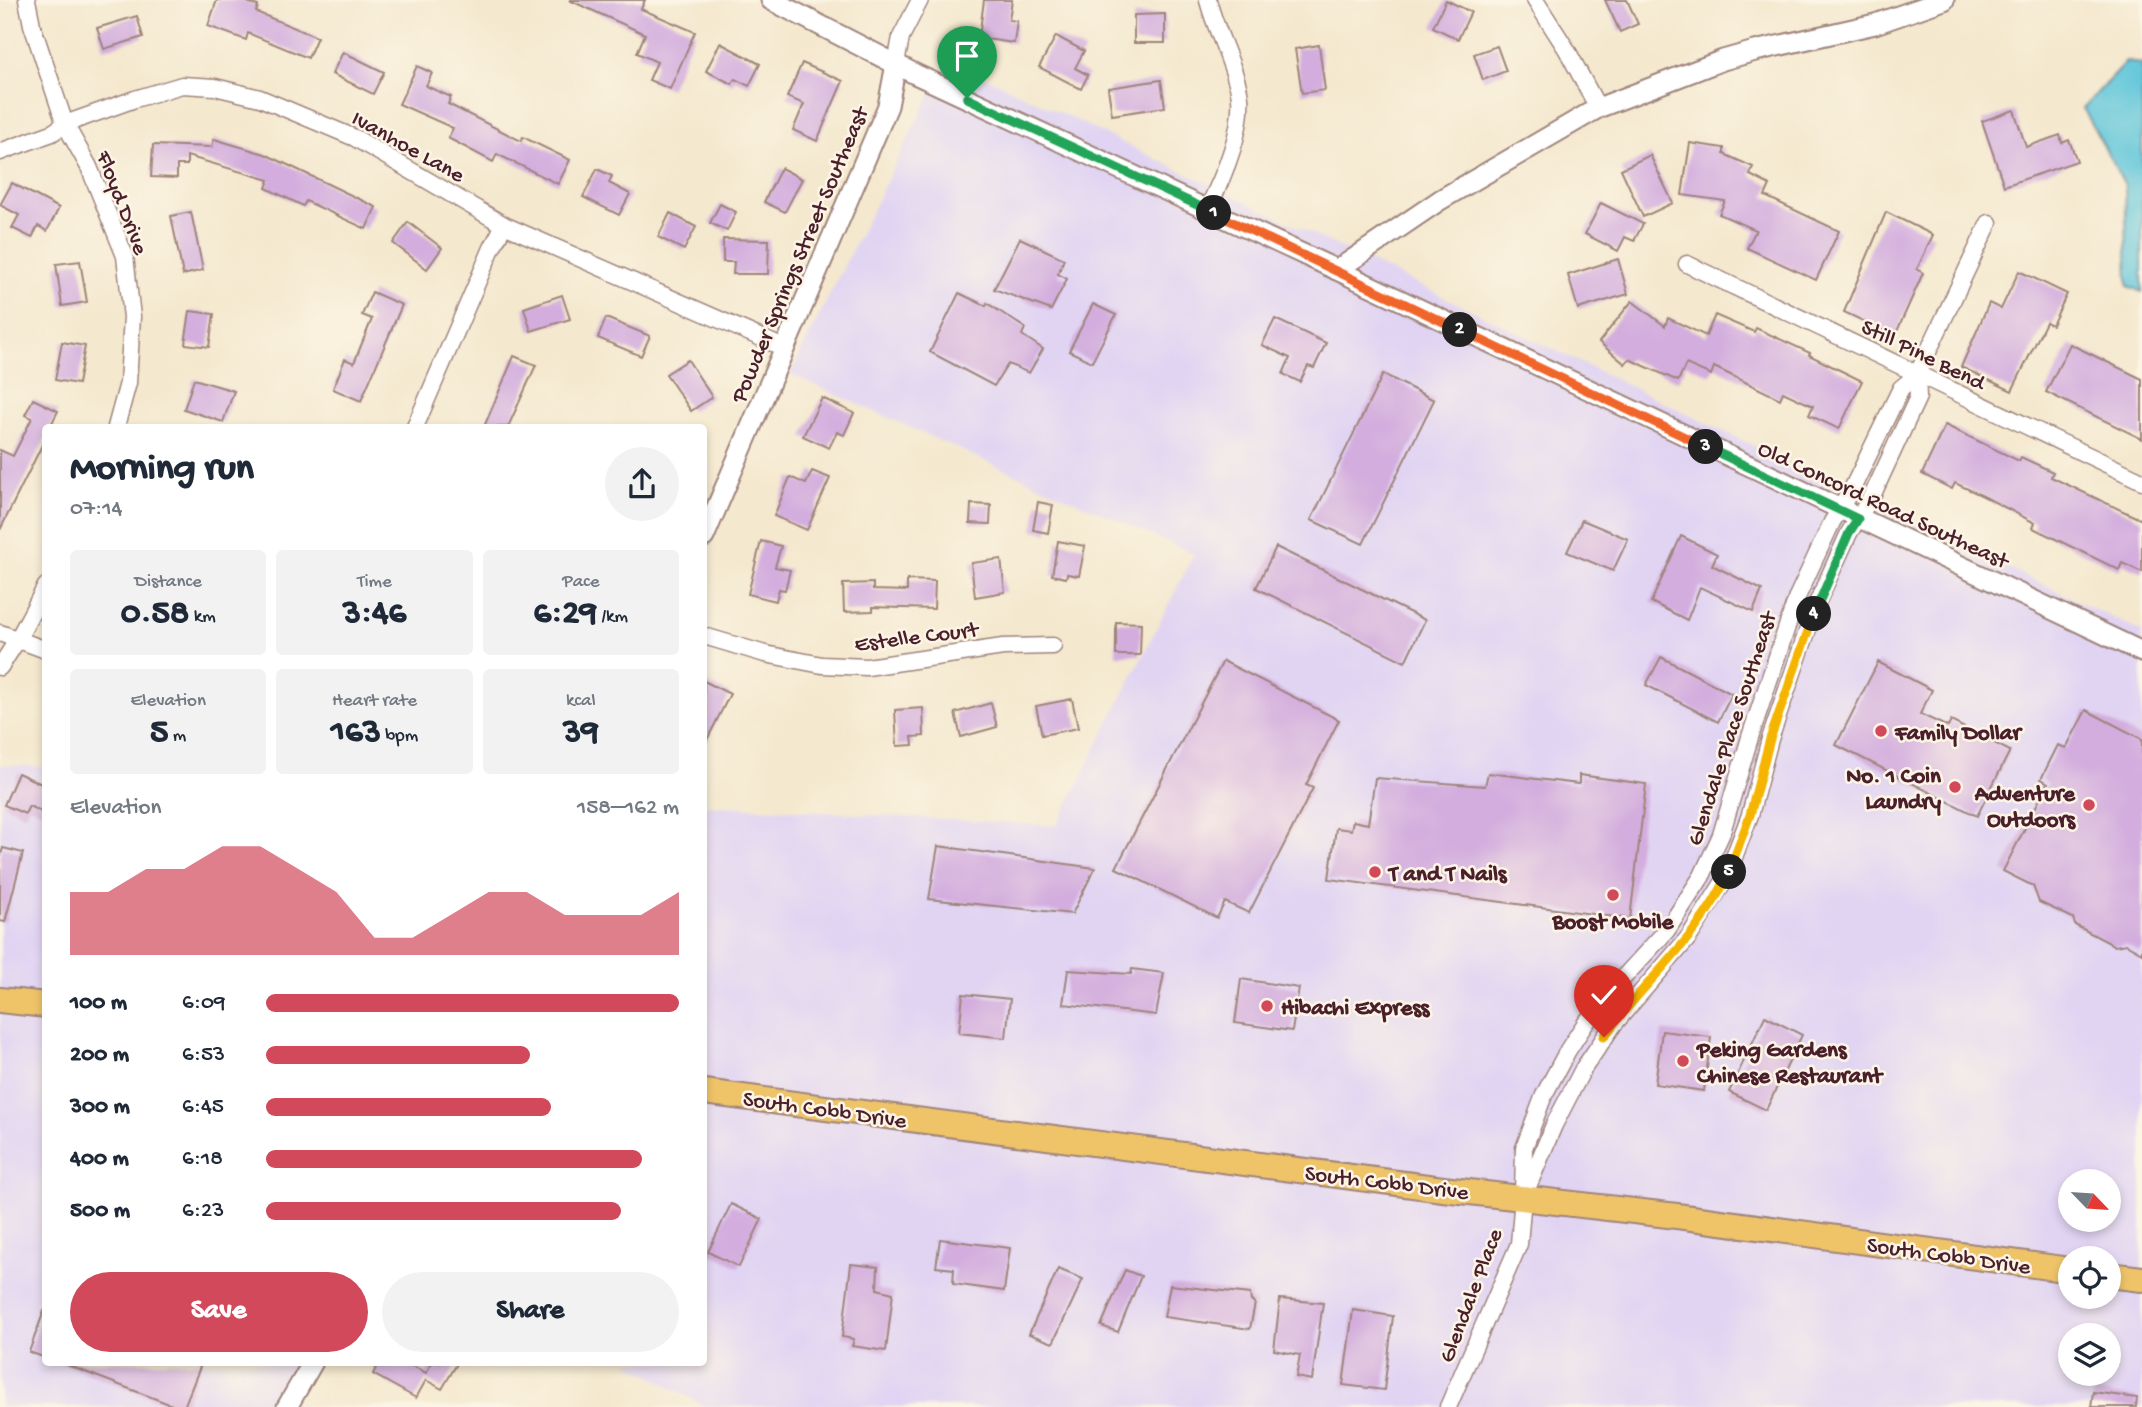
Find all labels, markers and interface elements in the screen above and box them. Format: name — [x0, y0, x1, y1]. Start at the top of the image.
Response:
pin — [937, 26, 997, 98]
icon: arrive — [948, 37, 986, 75]
street label: Powder Springs Street Southeast — [726, 102, 877, 408]
street label: Ivanhoe Lane — [346, 106, 469, 191]
street label: Floyd Drive — [88, 147, 153, 260]
pin: 1 — [1196, 196, 1232, 230]
text: 1 — [1210, 201, 1217, 224]
pin: 2 — [1442, 312, 1478, 348]
street label: Still Pine Bend — [1856, 315, 1990, 398]
text: 2 — [1455, 318, 1464, 341]
pin: 3 — [1688, 430, 1724, 464]
text: 3 — [1701, 435, 1710, 458]
street label: Old Concord Road Southeast — [1753, 436, 2014, 577]
button: share — [605, 447, 679, 521]
text: Morning run — [70, 448, 254, 492]
text: 07:14 — [70, 496, 122, 523]
text: Distance — [135, 571, 202, 594]
text: Time — [357, 571, 392, 594]
text: Pace — [562, 571, 599, 594]
text: 0.58 — [121, 594, 189, 635]
text: 3:46 — [343, 594, 406, 635]
text: 6:29 — [534, 594, 597, 635]
pin: 4 — [1797, 596, 1832, 632]
text: 4 — [1809, 602, 1818, 625]
text: km — [189, 606, 216, 629]
text: /km — [597, 606, 628, 629]
street label: Glendale Place Southeast — [1683, 607, 1784, 849]
street label: Estelle Court — [853, 617, 981, 659]
text: Elevation — [130, 690, 206, 713]
text: Heart rate — [332, 690, 417, 713]
text: kcal — [566, 690, 596, 713]
text: 5 — [150, 713, 168, 754]
text: 163 — [331, 713, 381, 754]
text: 39 — [563, 713, 599, 754]
place label: Family Dollar — [1894, 721, 2024, 748]
marker: Family Dollar — [1873, 723, 1889, 739]
text: m — [168, 725, 186, 748]
text: bpm — [381, 725, 418, 748]
place label: No. 1 Coin Laundry — [1846, 764, 1942, 817]
marker: No. 1 Coin Laundry — [1947, 779, 1963, 795]
place label: Adventure Outdoors — [1974, 782, 2077, 835]
text: Elevation — [70, 795, 161, 822]
text: 158–162 m — [577, 795, 679, 822]
marker: Adventure Outdoors — [2081, 797, 2097, 813]
pin: 5 — [1712, 854, 1746, 890]
text: 5 — [1724, 860, 1734, 883]
place label: T and T Nails — [1387, 862, 1508, 889]
marker: T and T Nails — [1367, 864, 1383, 880]
marker: Boost Mobile — [1605, 887, 1621, 903]
place label: Boost Mobile — [1552, 910, 1675, 937]
pin — [1574, 965, 1634, 1037]
icon: check — [1585, 976, 1623, 1014]
text: 100 m — [70, 990, 127, 1017]
text: 6:09 — [182, 990, 225, 1017]
place label: Hibachi Express — [1281, 996, 1431, 1023]
marker: Hibachi Express — [1259, 998, 1275, 1014]
place label: Peking Gardens Chinese Restaurant — [1695, 1038, 1885, 1091]
text: 200 m — [70, 1042, 129, 1069]
text: 6:53 — [182, 1042, 225, 1069]
marker: Peking Gardens Chinese Restaurant — [1675, 1053, 1691, 1069]
street label: South Cobb Drive — [741, 1087, 909, 1136]
text: 300 m — [70, 1094, 130, 1121]
text: 6:45 — [182, 1094, 224, 1121]
text: 400 m — [70, 1146, 129, 1173]
text: 6:18 — [182, 1146, 223, 1173]
street label: South Cobb Drive — [1303, 1161, 1471, 1208]
north arrow — [2058, 1169, 2121, 1232]
map controls — [2058, 1169, 2121, 1386]
text: 500 m — [70, 1198, 130, 1225]
text: 6:23 — [182, 1198, 224, 1225]
street label: Glendale Place — [1434, 1224, 1511, 1367]
street label: South Cobb Drive — [1865, 1233, 2033, 1282]
button: locate — [2058, 1246, 2121, 1309]
button: Save — [70, 1272, 368, 1352]
button: Share — [382, 1272, 679, 1352]
button: layers — [2058, 1323, 2121, 1386]

